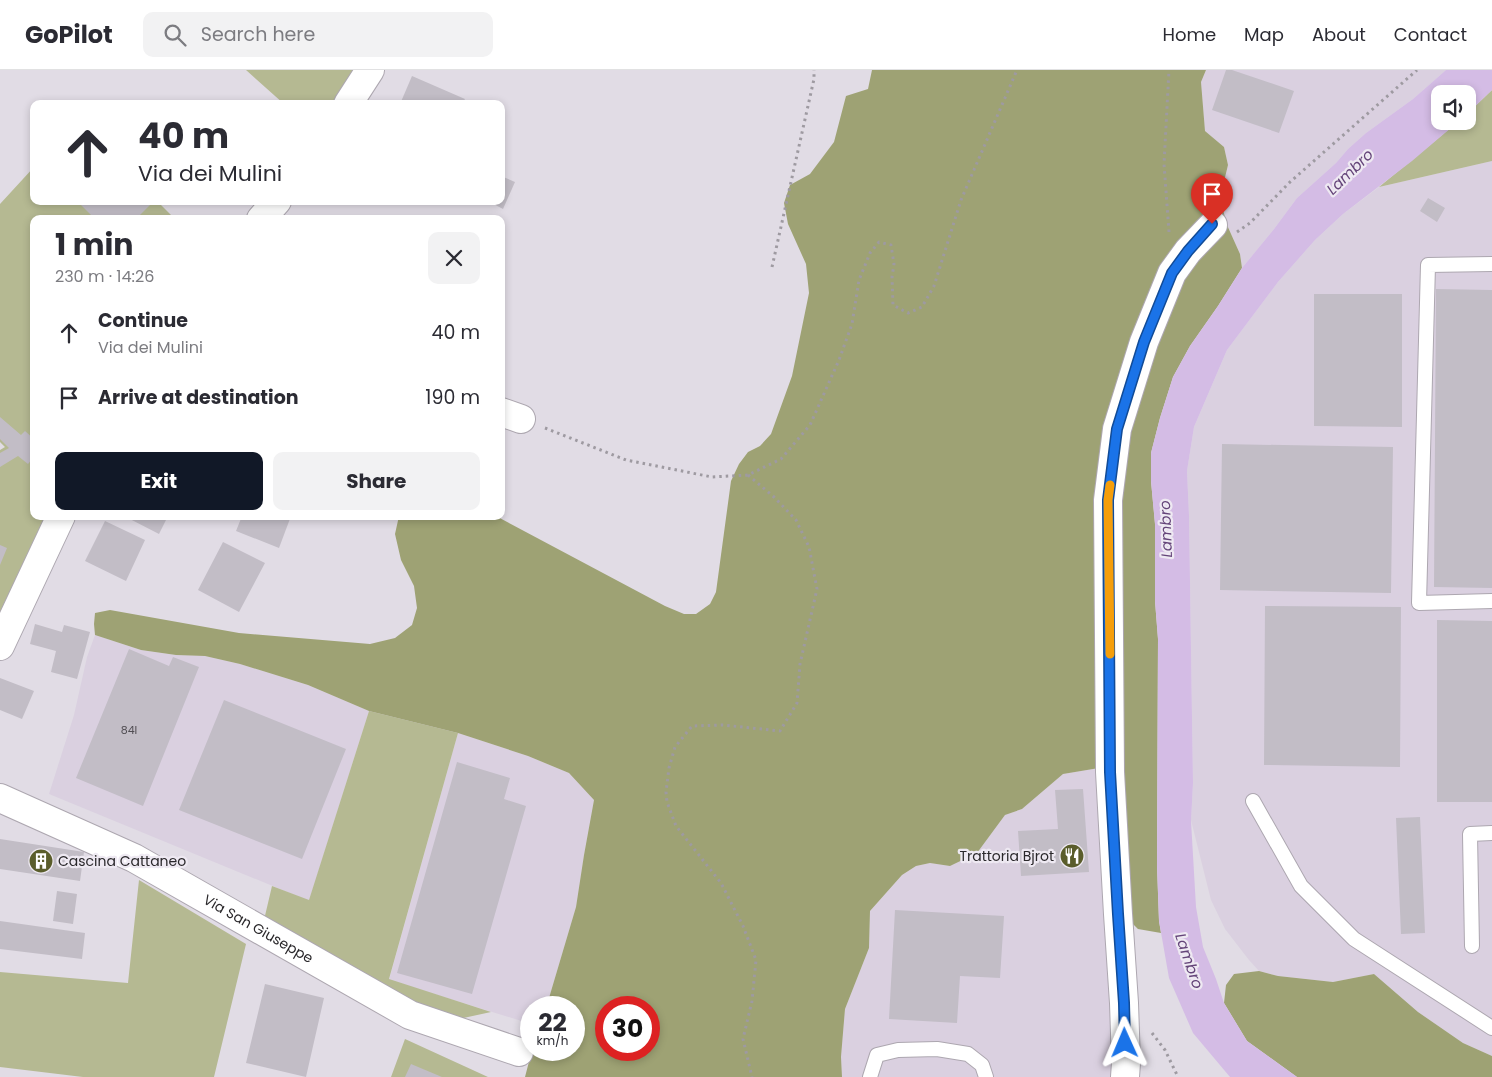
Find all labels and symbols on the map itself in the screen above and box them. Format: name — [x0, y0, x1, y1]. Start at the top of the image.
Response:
water label: Lambro — [1322, 144, 1378, 199]
pin — [1191, 173, 1233, 224]
water label: Lambro — [1154, 500, 1177, 558]
house number: 84l — [121, 722, 137, 738]
restaurant icon: Trattoria Bjrot — [1059, 843, 1085, 869]
place label: Trattoria Bjrot — [959, 846, 1054, 866]
building icon: Cascina Cattaneo — [28, 848, 54, 874]
place label: Cascina Cattaneo — [58, 851, 186, 871]
street label: Via San Giuseppe — [200, 890, 317, 968]
water label: Lambro — [1170, 930, 1209, 991]
speed limit sign: 30 — [595, 996, 660, 1061]
position arrow — [1098, 1016, 1150, 1068]

